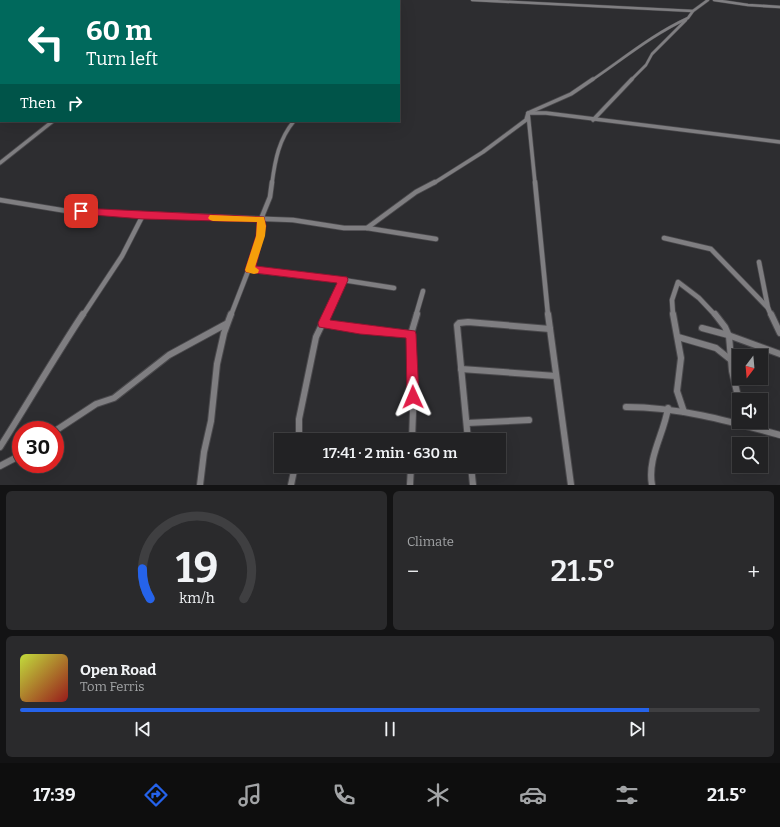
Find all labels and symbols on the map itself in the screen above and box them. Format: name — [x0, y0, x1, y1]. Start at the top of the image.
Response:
pin — [64, 194, 98, 228]
north arrow — [732, 349, 768, 385]
position arrow — [392, 376, 434, 418]
speed limit sign: 30 — [12, 421, 64, 473]

